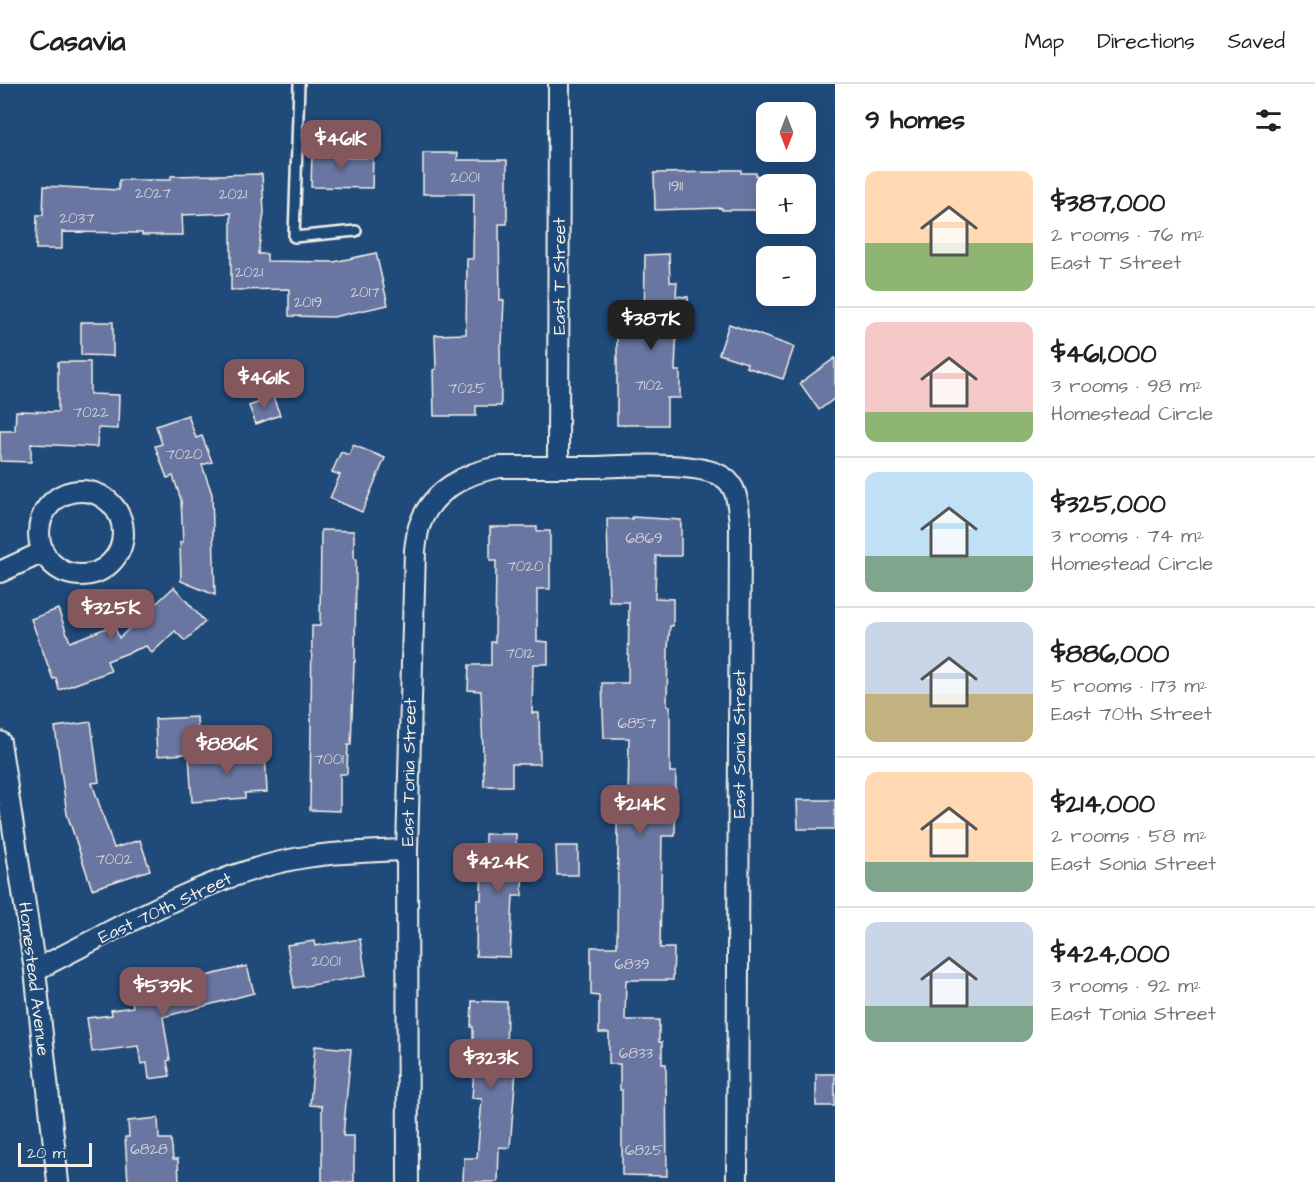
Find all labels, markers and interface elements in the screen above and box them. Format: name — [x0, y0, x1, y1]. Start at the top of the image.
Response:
text: Casavia — [30, 22, 125, 61]
text: Map — [1024, 27, 1064, 56]
text: Directions — [1097, 27, 1195, 56]
text: Saved — [1228, 27, 1285, 56]
north arrow — [756, 102, 816, 162]
map controls — [756, 102, 816, 306]
text: 9 homes — [865, 102, 965, 138]
icon: filters — [1252, 104, 1285, 137]
pin: $461K — [299, 120, 383, 171]
text: $461K — [315, 125, 367, 153]
house number: 2001 — [450, 167, 480, 188]
button: + — [756, 174, 816, 234]
house number: 1911 — [669, 176, 683, 197]
house number: 2027 — [135, 183, 171, 204]
house number: 2021 — [219, 184, 247, 205]
text: $387,000 — [1051, 185, 1165, 221]
icon: home — [913, 195, 985, 267]
house number: 2037 — [60, 208, 94, 229]
street label: East T Street — [547, 217, 572, 335]
text: 2 rooms · 76 m² — [1051, 221, 1204, 249]
button: − — [756, 246, 816, 306]
text: East T Street — [1051, 249, 1181, 277]
house number: 2021 — [235, 262, 263, 283]
house number: 2017 — [350, 282, 380, 303]
house number: 2019 — [294, 292, 322, 313]
pin: $387K — [609, 300, 693, 351]
text: $387K — [622, 305, 680, 333]
text: $461,000 — [1051, 336, 1157, 372]
icon: home — [913, 346, 985, 418]
pin: $461K — [222, 359, 306, 410]
text: $461K — [238, 364, 290, 392]
text: 3 rooms · 98 m² — [1051, 372, 1203, 400]
house number: 7102 — [634, 375, 664, 396]
house number: 7025 — [448, 378, 486, 399]
text: Homestead Circle — [1051, 400, 1213, 428]
house number: 7022 — [73, 402, 109, 423]
house number: 7020 — [166, 444, 203, 465]
text: $325,000 — [1051, 486, 1166, 522]
icon: home — [913, 496, 985, 568]
text: 3 rooms · 74 m² — [1051, 522, 1204, 550]
house number: 6869 — [625, 528, 663, 549]
text: Homestead Circle — [1051, 550, 1213, 578]
house number: 7020 — [507, 556, 544, 577]
pin: $325K — [69, 589, 153, 640]
text: $325K — [81, 594, 141, 622]
text: $886,000 — [1051, 636, 1169, 672]
house number: 7012 — [505, 643, 535, 664]
icon: home — [913, 646, 985, 718]
street label: East Sonia Street — [727, 669, 752, 818]
text: 5 rooms · 173 m² — [1051, 672, 1207, 700]
street label: East Tonia Street — [395, 697, 423, 846]
text: East 70th Street — [1051, 700, 1212, 728]
house number: 6857 — [618, 713, 656, 734]
pin: $886K — [185, 725, 269, 776]
text: $886K — [196, 730, 258, 758]
house number: 7001 — [314, 749, 344, 770]
pin: $214K — [598, 785, 682, 836]
text: $214,000 — [1051, 786, 1155, 822]
text: $214K — [615, 790, 665, 818]
icon: home — [913, 796, 985, 868]
text: 2 rooms · 58 m² — [1051, 822, 1207, 850]
pin: $424K — [456, 843, 540, 894]
text: $424K — [467, 848, 529, 876]
house number: 7002 — [96, 849, 133, 870]
text: East Sonia Street — [1051, 850, 1216, 878]
street label: East 70th Street — [94, 866, 237, 950]
street label: Homestead Avenue — [12, 901, 56, 1058]
text: $424,000 — [1051, 936, 1170, 972]
icon: home — [913, 946, 985, 1018]
house number: 2001 — [311, 951, 341, 972]
house number: 6839 — [614, 954, 650, 975]
pin: $539K — [121, 967, 205, 1018]
text: $539K — [134, 972, 192, 1000]
text: 3 rooms · 92 m² — [1051, 972, 1201, 1000]
text: East Tonia Street — [1051, 1000, 1216, 1028]
pin: $323K — [449, 1039, 533, 1090]
house number: 6833 — [619, 1043, 654, 1064]
text: $323K — [463, 1044, 519, 1072]
house number: 6828 — [130, 1139, 168, 1160]
scale bar — [18, 1140, 92, 1168]
house number: 6825 — [625, 1140, 664, 1161]
text: 20 m — [27, 1142, 65, 1164]

